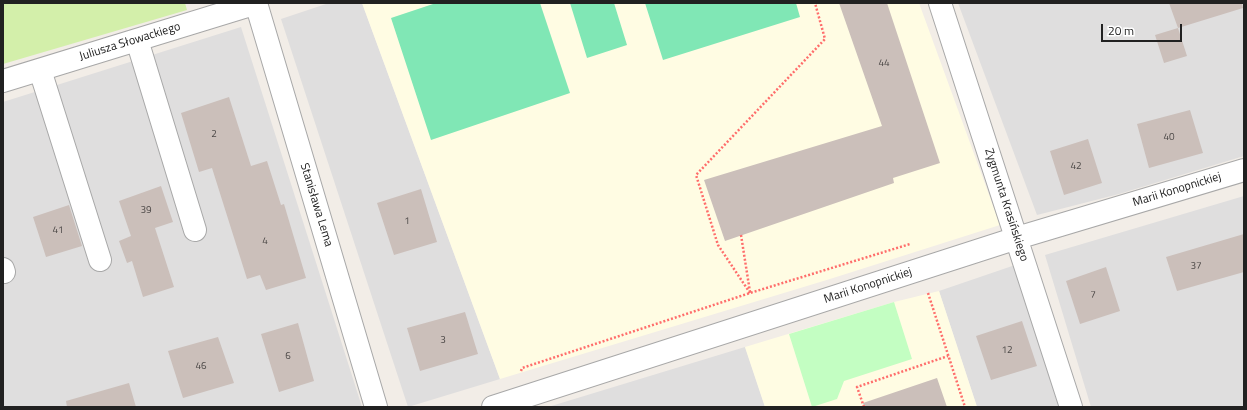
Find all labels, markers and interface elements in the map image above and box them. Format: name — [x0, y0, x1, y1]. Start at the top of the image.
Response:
scale bar — [1103, 16, 1184, 42]
street label: Juliusza Słowackiego — [78, 20, 182, 64]
text: 20 m — [1108, 21, 1134, 40]
house number: 44 — [878, 58, 890, 70]
house number: 2 — [211, 129, 217, 141]
house number: 40 — [1163, 132, 1175, 144]
street label: Zygmunta Krasińskiego — [981, 147, 1031, 263]
house number: 42 — [1070, 161, 1082, 173]
street label: Stanisława Lema — [296, 162, 336, 248]
street label: Marii Konopnickiej — [1131, 170, 1223, 210]
house number: 39 — [140, 205, 152, 217]
house number: 1 — [404, 216, 410, 228]
house number: 41 — [52, 225, 64, 237]
house number: 4 — [262, 236, 268, 248]
house number: 37 — [1190, 261, 1202, 273]
street label: Marii Konopnickiej — [822, 265, 914, 307]
house number: 7 — [1090, 290, 1096, 302]
house number: 3 — [440, 335, 446, 347]
house number: 12 — [1001, 345, 1013, 357]
house number: 6 — [285, 351, 291, 363]
house number: 46 — [195, 361, 207, 373]

